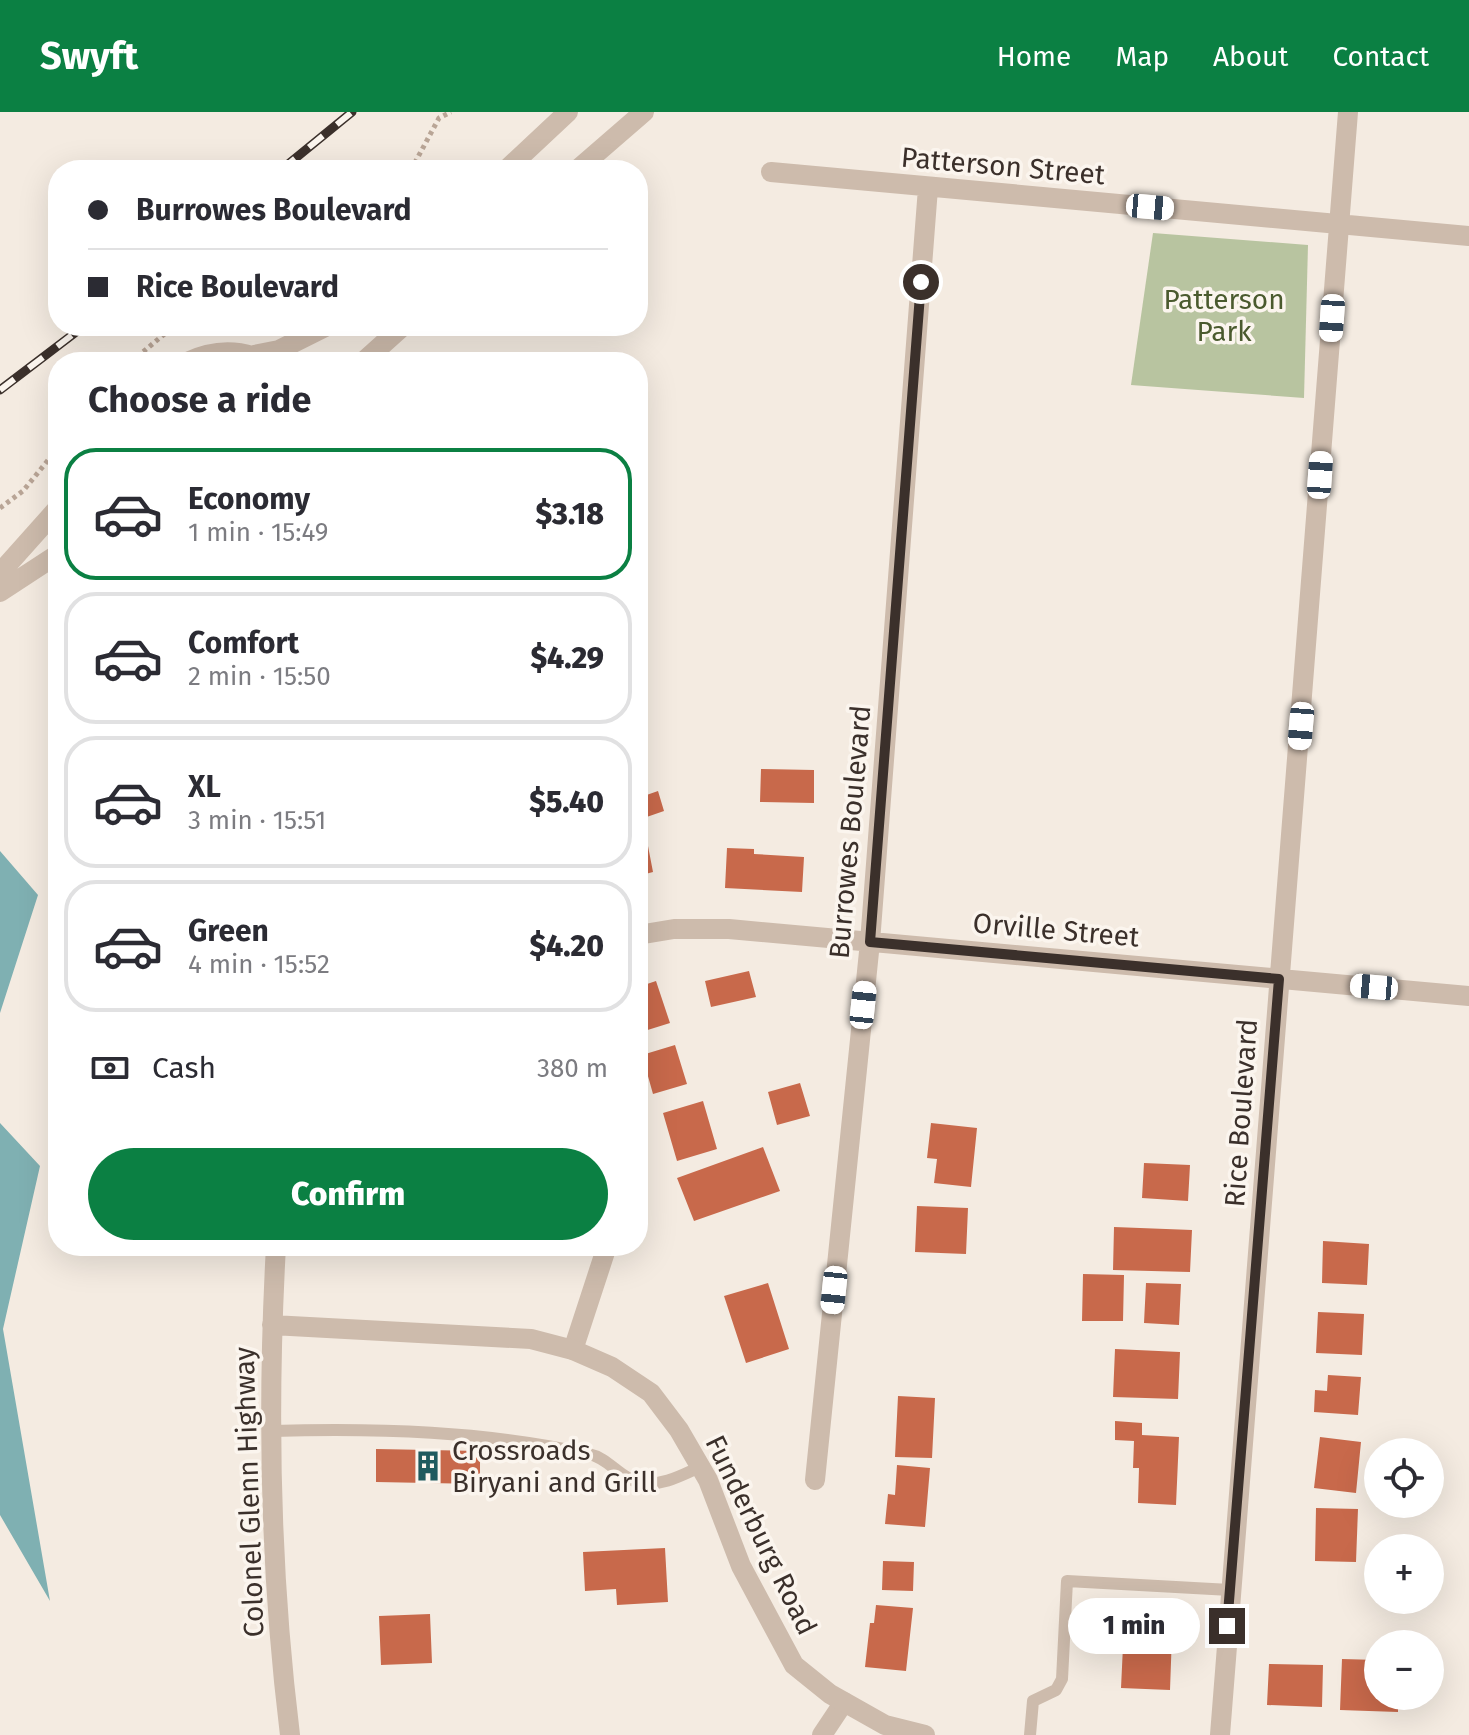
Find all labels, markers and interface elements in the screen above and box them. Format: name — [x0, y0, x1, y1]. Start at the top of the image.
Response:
text: Swyft — [40, 33, 138, 79]
text: Home — [997, 40, 1071, 73]
text: Map — [1115, 40, 1169, 73]
text: About — [1213, 40, 1288, 73]
text: Contact — [1332, 40, 1429, 73]
street label: Patterson Street — [900, 141, 1107, 191]
text: Burrowes Boulevard — [136, 192, 412, 228]
car — [1125, 193, 1175, 221]
route start — [903, 264, 939, 300]
text: Rice Boulevard — [136, 269, 339, 305]
park label: Patterson Park — [1163, 283, 1285, 348]
car — [1318, 293, 1346, 343]
text: Choose a ride — [88, 378, 311, 422]
car — [1306, 450, 1334, 500]
icon: car — [92, 478, 164, 550]
text: Economy — [188, 481, 310, 517]
text: $3.18 — [535, 496, 604, 532]
text: 1 min · 15:49 — [188, 517, 328, 548]
icon: car — [92, 622, 164, 694]
text: Comfort — [188, 625, 299, 661]
text: $4.29 — [530, 640, 604, 676]
text: 2 min · 15:50 — [188, 661, 331, 692]
car — [1287, 701, 1315, 751]
street label: Burrowes Boulevard — [822, 704, 878, 960]
icon: car — [92, 766, 164, 838]
text: XL — [188, 769, 221, 805]
text: $5.40 — [529, 784, 604, 820]
text: 3 min · 15:51 — [188, 805, 326, 836]
street label: Orville Street — [971, 906, 1141, 954]
icon: car — [92, 910, 164, 982]
text: Green — [188, 913, 269, 949]
text: $4.20 — [529, 928, 604, 964]
text: 4 min · 15:52 — [188, 949, 330, 980]
car — [1349, 973, 1399, 1001]
car — [849, 980, 877, 1030]
street label: Rice Boulevard — [1218, 1018, 1264, 1208]
icon: cash — [88, 1046, 132, 1090]
text: Cash — [152, 1050, 216, 1086]
text: 380 m — [537, 1053, 608, 1084]
button: Confirm — [88, 1148, 608, 1240]
car — [820, 1265, 848, 1315]
street label: Colonel Glenn Highway — [227, 1346, 271, 1638]
street label: Funderburg Road — [698, 1430, 824, 1640]
place label: Crossroads Biryani and Grill — [452, 1434, 657, 1499]
map controls — [1364, 1438, 1444, 1710]
button: locate — [1364, 1438, 1444, 1518]
building icon: Crossroads Biryani and Grill — [411, 1449, 445, 1483]
button: + — [1364, 1534, 1444, 1614]
callout: 1 min — [1067, 1598, 1199, 1654]
route end — [1209, 1608, 1245, 1644]
text: 1 min — [1103, 1610, 1165, 1641]
button: − — [1364, 1630, 1444, 1710]

